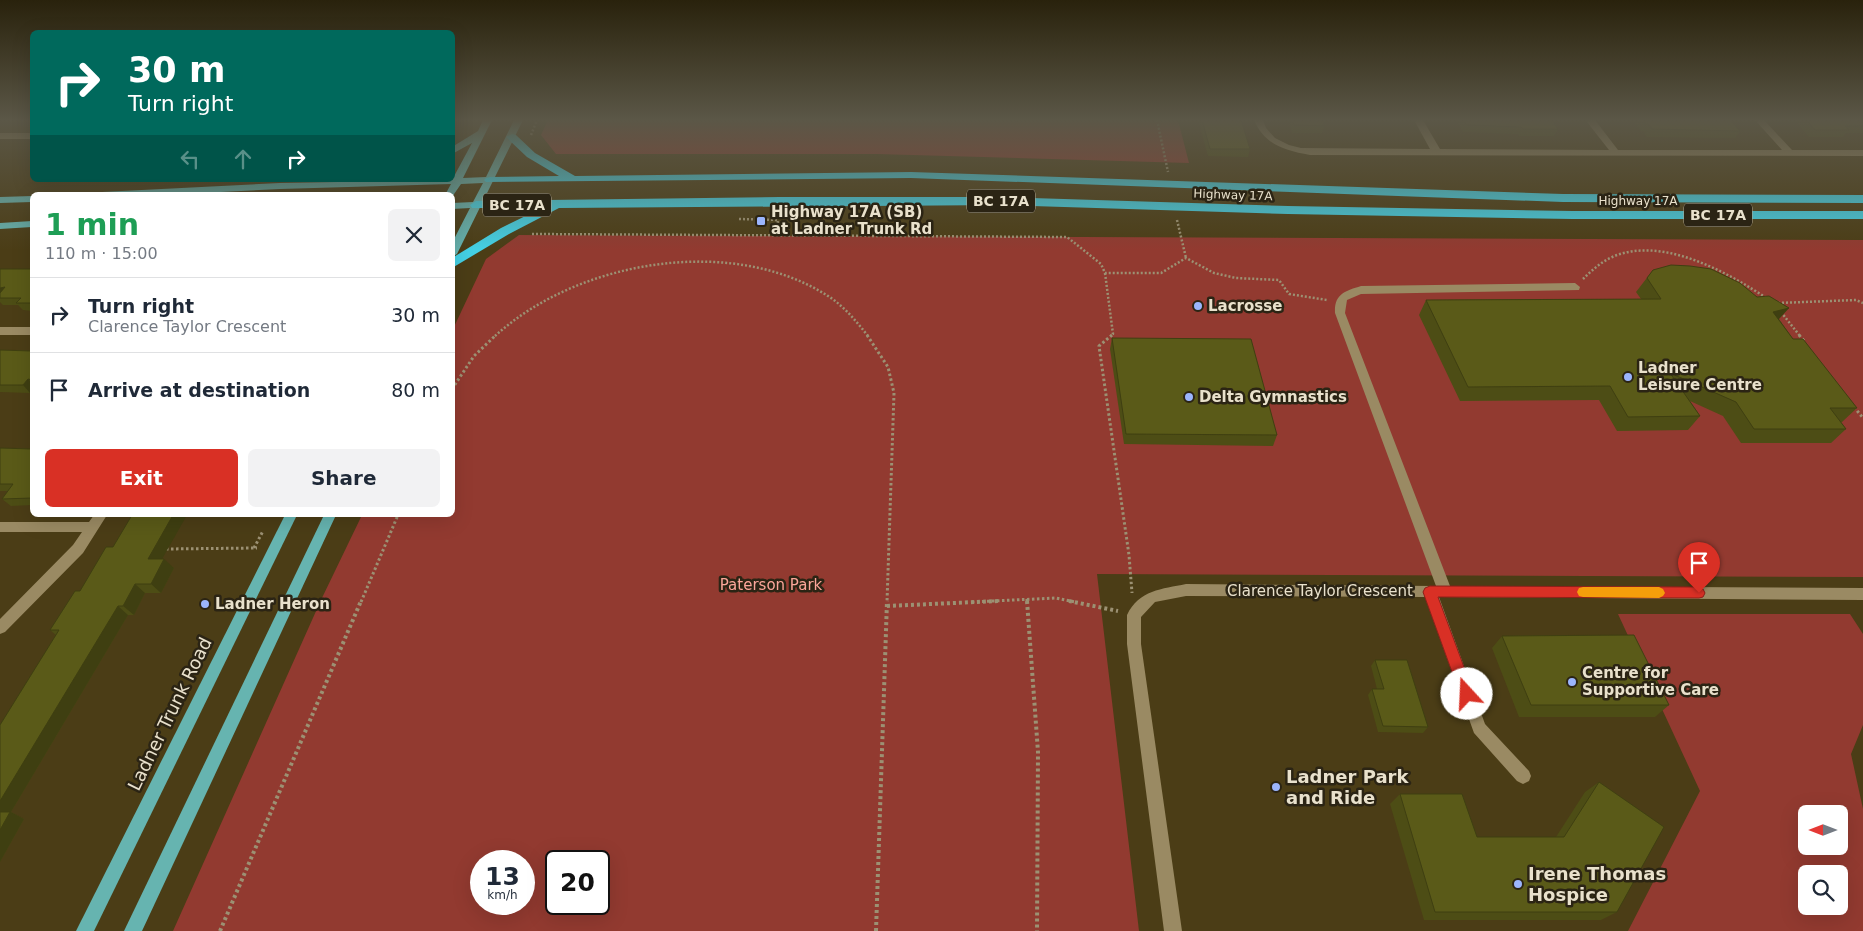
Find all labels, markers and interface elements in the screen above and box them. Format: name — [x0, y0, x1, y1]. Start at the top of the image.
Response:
icon: right — [45, 50, 110, 115]
text: 30 m — [128, 50, 225, 90]
text: Turn right — [128, 91, 233, 116]
icon: left — [176, 145, 204, 173]
icon: ahead — [229, 145, 257, 173]
icon: right — [282, 145, 310, 173]
street label: Highway 17A — [1193, 187, 1274, 203]
road number: BC 17A — [967, 190, 1035, 212]
road number: BC 17A — [483, 194, 551, 216]
street label: Highway 17A — [1598, 194, 1678, 208]
place label: Highway 17A (SB) at Ladner Trunk Rd — [771, 203, 932, 238]
road number: BC 17A — [1684, 204, 1752, 226]
text: 1 min — [45, 207, 139, 242]
button: close — [388, 209, 440, 261]
marker: Highway 17A (SB) at Ladner Trunk Rd — [755, 215, 767, 227]
text: 110 m · 15:00 — [45, 244, 158, 263]
text: Turn right — [88, 295, 194, 317]
place label: Lacrosse — [1208, 297, 1282, 315]
marker: Lacrosse — [1192, 300, 1204, 312]
icon: right — [45, 301, 73, 329]
text: 30 m — [391, 304, 440, 326]
text: Clarence Taylor Crescent — [88, 317, 286, 336]
place label: Ladner Leisure Centre — [1638, 359, 1762, 394]
marker: Ladner Leisure Centre — [1622, 371, 1634, 383]
icon: arrive — [45, 376, 73, 404]
text: Arrive at destination — [88, 379, 310, 401]
text: 80 m — [391, 379, 440, 401]
place label: Delta Gymnastics — [1199, 388, 1347, 406]
marker: Delta Gymnastics — [1183, 391, 1195, 403]
button: Exit — [45, 449, 238, 507]
button: Share — [248, 449, 440, 507]
pin — [1678, 542, 1720, 593]
icon: arrive — [1685, 549, 1713, 577]
park label: Paterson Park — [720, 576, 823, 594]
street label: Clarence Taylor Crescent — [1227, 582, 1413, 600]
place label: Ladner Heron — [215, 595, 330, 613]
marker: Ladner Heron — [199, 598, 211, 610]
street label: Ladner Trunk Road — [123, 634, 216, 794]
place label: Centre for Supportive Care — [1582, 664, 1719, 699]
position arrow — [1440, 667, 1492, 719]
marker: Centre for Supportive Care — [1566, 676, 1578, 688]
place label: Ladner Park and Ride — [1286, 766, 1409, 808]
marker: Ladner Park and Ride — [1270, 781, 1282, 793]
north arrow — [1798, 805, 1848, 855]
map controls — [1798, 805, 1848, 915]
speed limit sign: 20 — [545, 850, 610, 915]
text: 13 — [485, 862, 520, 891]
place label: Irene Thomas Hospice — [1528, 863, 1666, 905]
button: search — [1798, 865, 1848, 915]
marker: Irene Thomas Hospice — [1512, 878, 1524, 890]
text: km/h — [487, 888, 518, 902]

